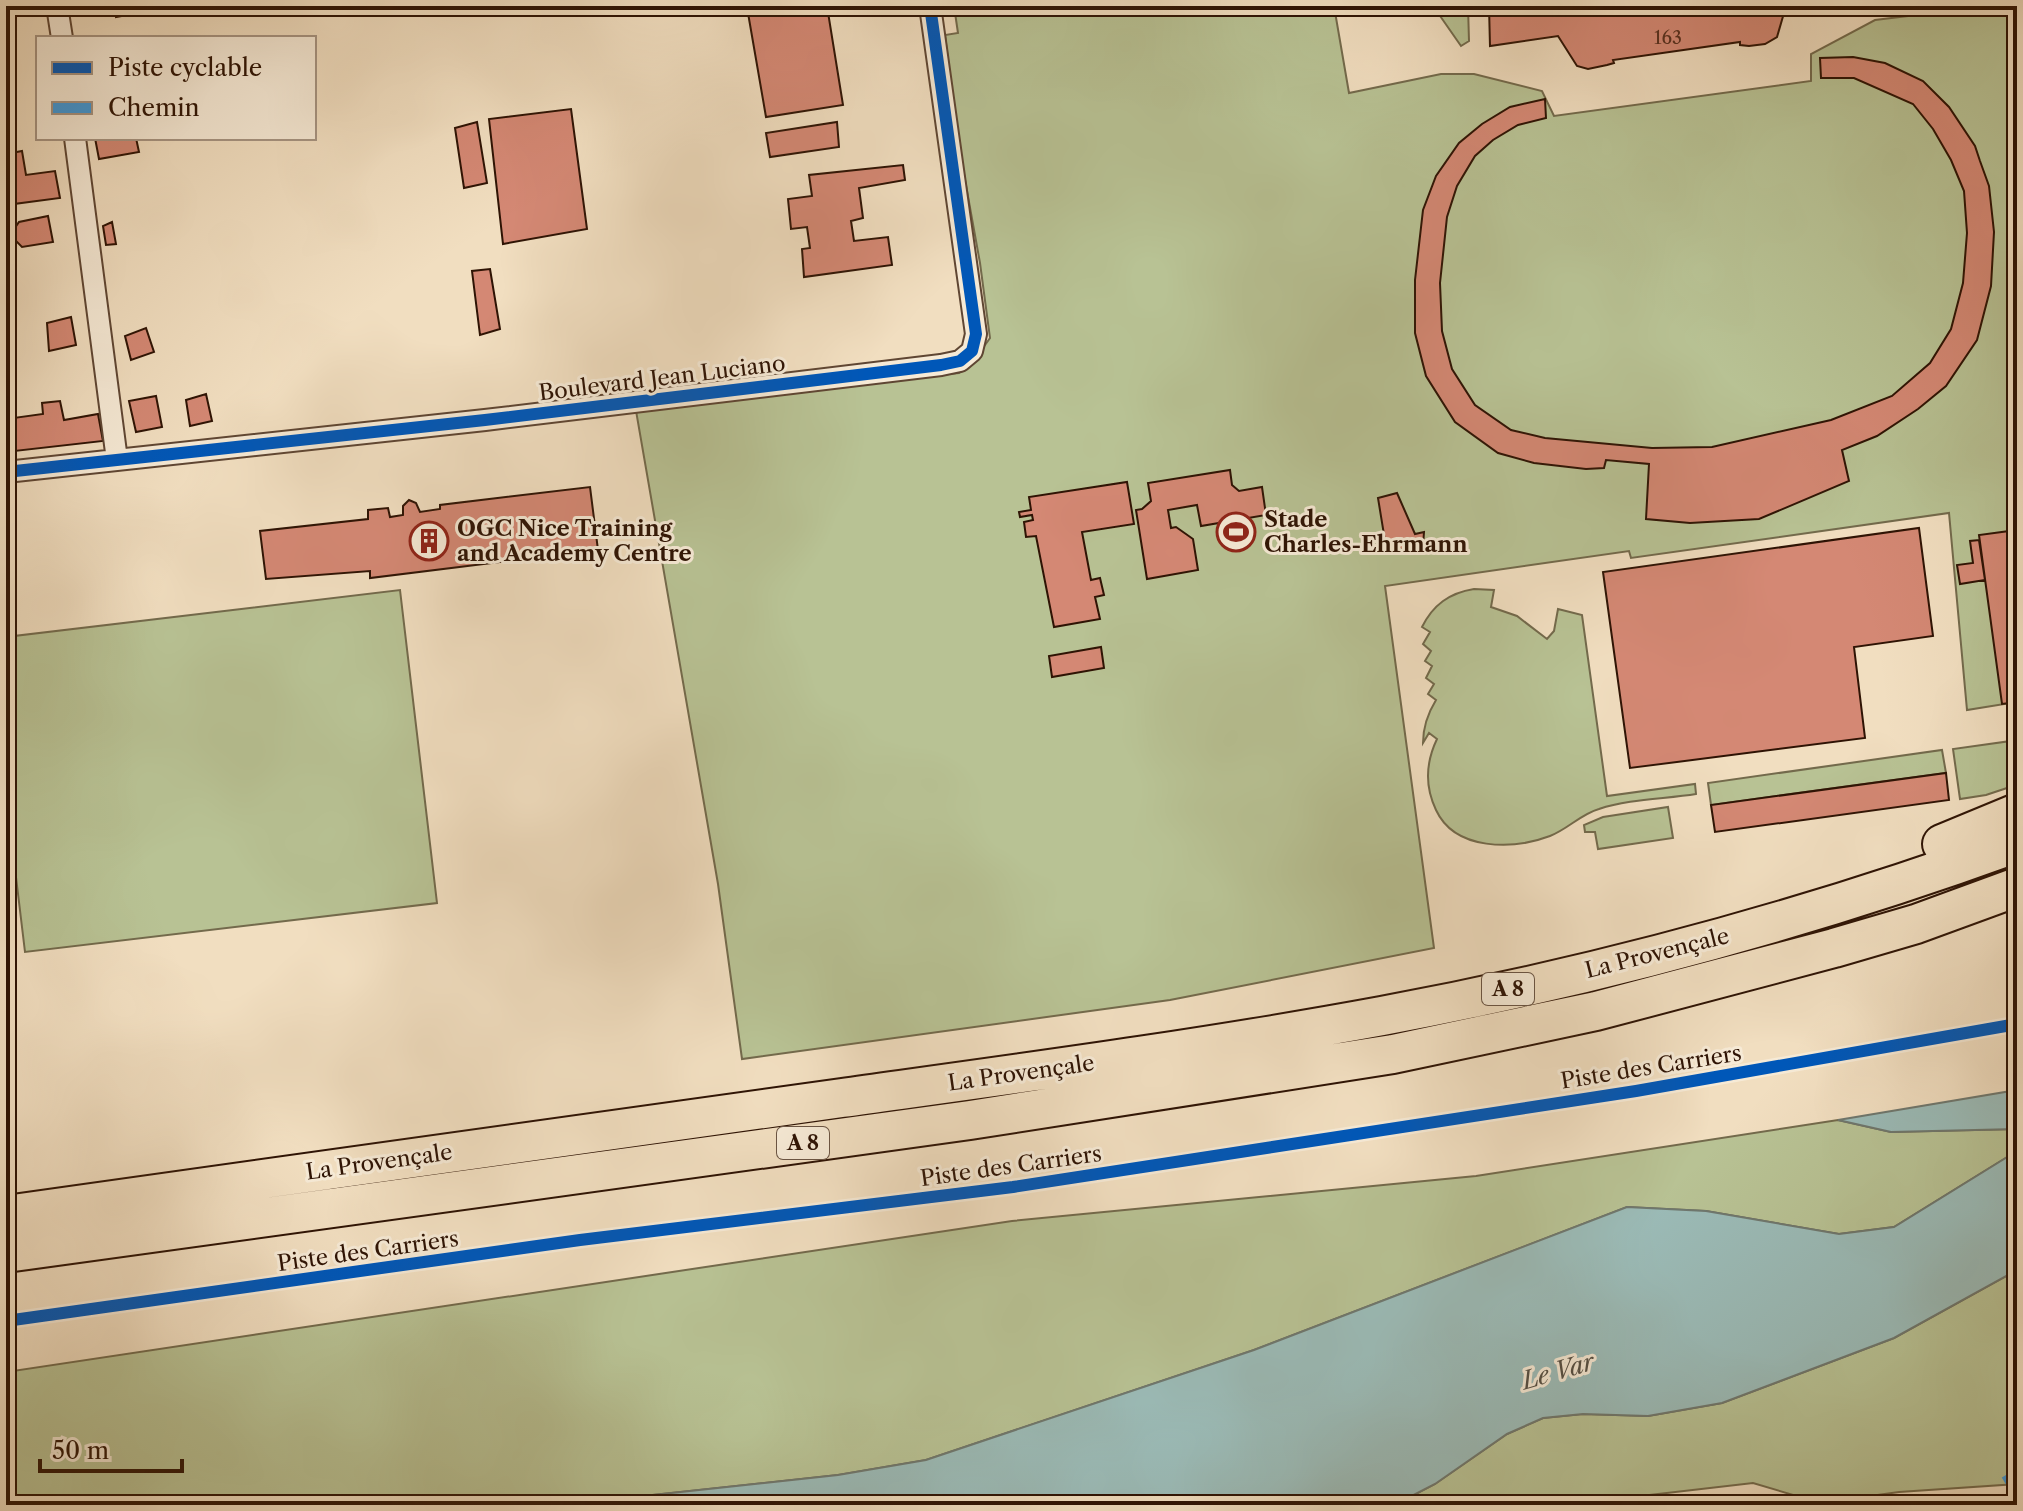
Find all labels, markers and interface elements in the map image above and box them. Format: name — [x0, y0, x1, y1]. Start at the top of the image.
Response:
house number: 163 — [1654, 27, 1682, 49]
legend — [36, 36, 316, 140]
text: Piste cyclable — [108, 53, 262, 82]
text: Chemin — [108, 93, 200, 122]
street label: Boulevard Jean Luciano — [537, 349, 787, 407]
place label: Stade Charles-Ehrmann — [1264, 506, 1468, 558]
sports icon: Stade Charles-Ehrmann — [1215, 511, 1257, 553]
place label: OGC Nice Training and Academy Centre — [457, 515, 692, 567]
building icon: OGC Nice Training and Academy Centre — [408, 520, 450, 562]
street label: La Provençale — [1582, 922, 1732, 984]
road number: A 8 — [1482, 973, 1534, 1005]
street label: Piste des Carriers — [1559, 1039, 1743, 1095]
street label: La Provençale — [946, 1049, 1096, 1097]
road number: A 8 — [777, 1127, 829, 1159]
street label: La Provençale — [304, 1138, 454, 1186]
street label: Piste des Carriers — [919, 1140, 1103, 1192]
street label: Piste des Carriers — [276, 1225, 460, 1277]
water label: Le Var — [1516, 1346, 1599, 1396]
scale bar — [40, 1423, 182, 1473]
text: 50 m — [52, 1436, 109, 1465]

